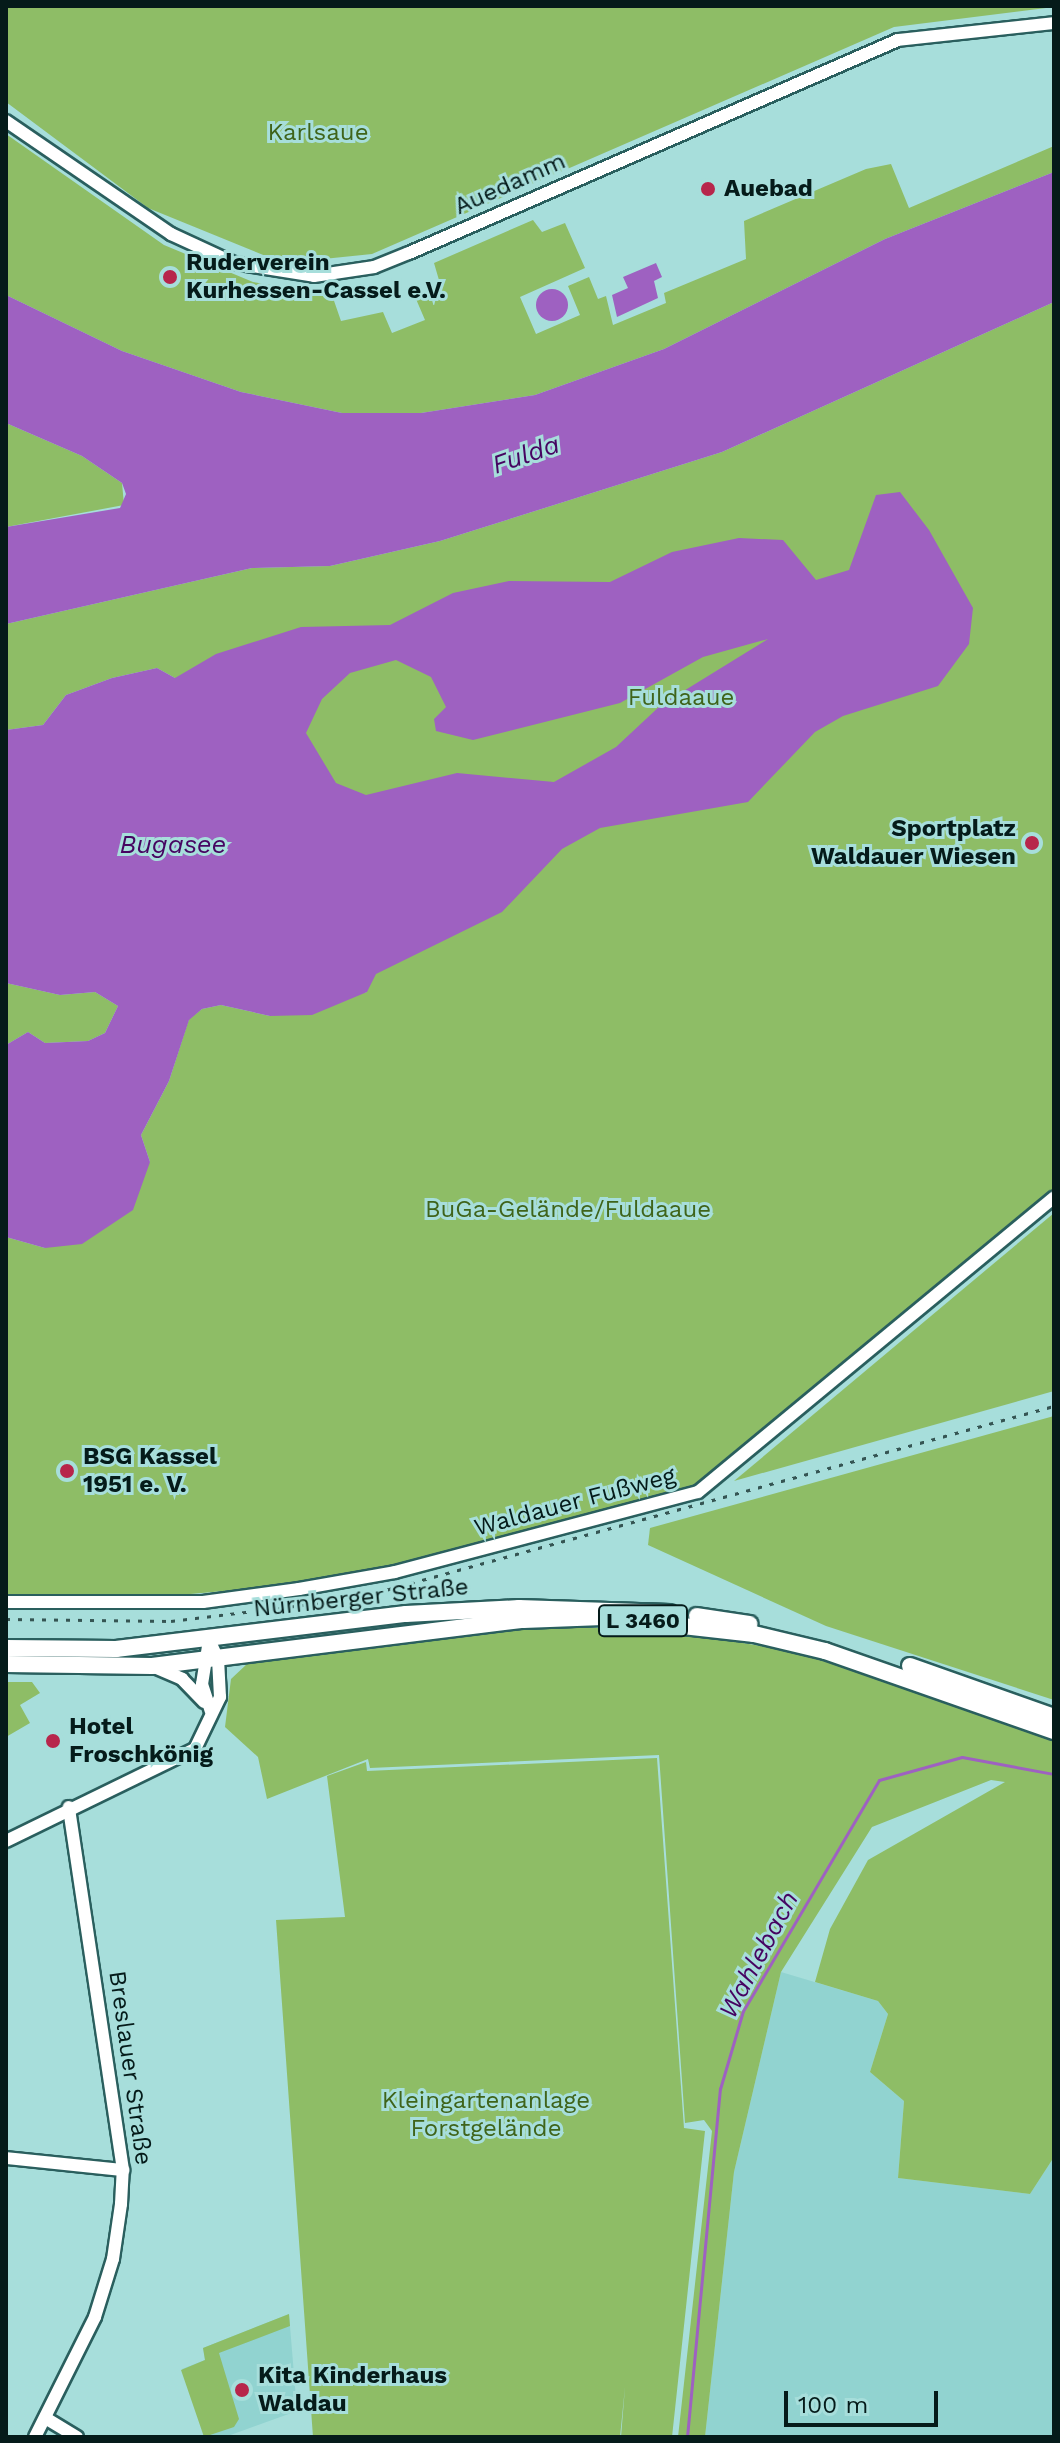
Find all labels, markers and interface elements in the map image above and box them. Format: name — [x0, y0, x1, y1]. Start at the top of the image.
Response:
park label: Karlsaue — [267, 119, 369, 147]
street label: Auedamm — [450, 147, 570, 221]
place label: Auebad — [724, 175, 813, 203]
marker: Auebad — [699, 180, 717, 198]
place label: Ruderverein Kurhessen-Cassel e.V. — [186, 249, 446, 305]
marker: Ruderverein Kurhessen-Cassel e.V. — [161, 268, 179, 286]
water label: Fulda — [488, 429, 564, 481]
park label: Fuldaaue — [628, 684, 734, 712]
place label: Sportplatz Waldauer Wiesen — [810, 815, 1016, 871]
water label: Bugasee — [120, 829, 226, 861]
marker: Sportplatz Waldauer Wiesen — [1023, 834, 1041, 852]
park label: BuGa-Gelände/Fuldaaue — [425, 1196, 711, 1224]
place label: BSG Kassel 1951 e. V. — [83, 1443, 217, 1499]
street label: Waldauer Fußweg — [471, 1461, 679, 1543]
marker: BSG Kassel 1951 e. V. — [58, 1462, 76, 1480]
street label: Nürnberger Straße — [252, 1572, 470, 1624]
road number: L 3460 — [597, 1603, 689, 1639]
place label: Hotel Froschkönig — [69, 1713, 213, 1769]
marker: Hotel Froschkönig — [44, 1732, 62, 1750]
water label: Wahlebach — [713, 1886, 805, 2024]
street label: Breslauer Straße — [102, 1969, 158, 2167]
park label: Kleingartenanlage Forstgelände — [382, 2087, 590, 2143]
place label: Kita Kinderhaus Waldau — [258, 2362, 447, 2418]
scale bar — [788, 2375, 942, 2425]
marker: Kita Kinderhaus Waldau — [233, 2381, 251, 2399]
text: 100 m — [798, 2391, 868, 2419]

